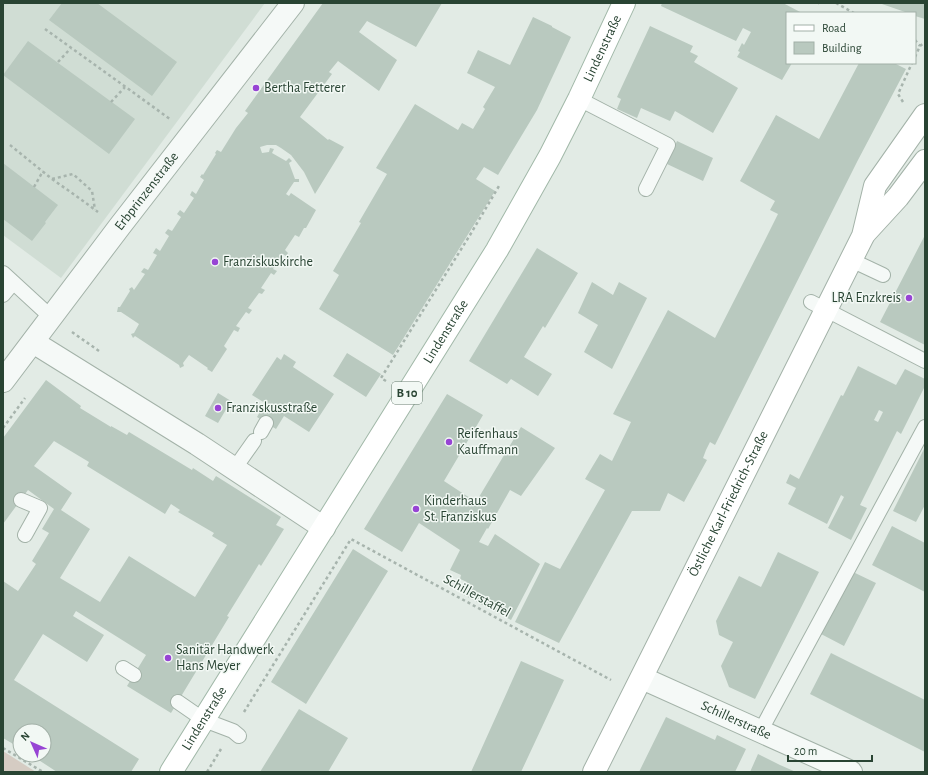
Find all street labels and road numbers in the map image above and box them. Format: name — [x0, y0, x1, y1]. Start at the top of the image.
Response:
street label: Lindenstraße — [581, 13, 624, 84]
street label: Erbprinzenstraße — [112, 150, 181, 233]
street label: Lindenstraße — [421, 297, 471, 366]
road number: B 10 — [392, 382, 422, 404]
street label: Östliche Karl-Friedrich-Straße — [684, 429, 771, 579]
street label: Schillerstaffel — [441, 572, 513, 620]
street label: Lindenstraße — [179, 684, 229, 753]
street label: Schillerstraße — [699, 698, 773, 742]

